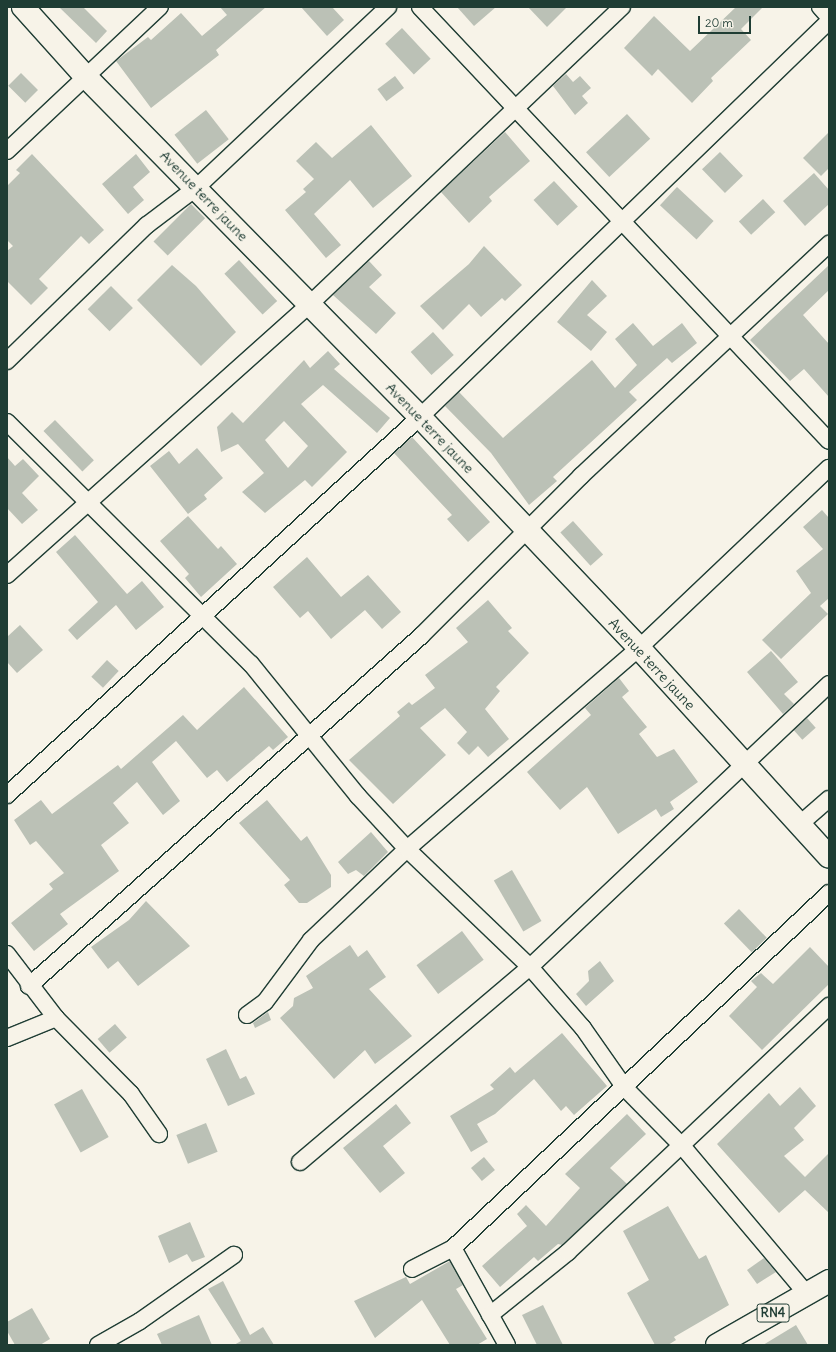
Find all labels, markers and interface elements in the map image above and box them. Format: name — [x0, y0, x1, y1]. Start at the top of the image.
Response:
scale bar — [700, 8, 753, 34]
text: 20 m — [705, 15, 733, 30]
street label: Avenue terre jaune — [157, 147, 251, 245]
street label: Avenue terre jaune — [383, 379, 477, 477]
street label: Avenue terre jaune — [605, 615, 699, 713]
road number: RN4 — [756, 1302, 790, 1324]

